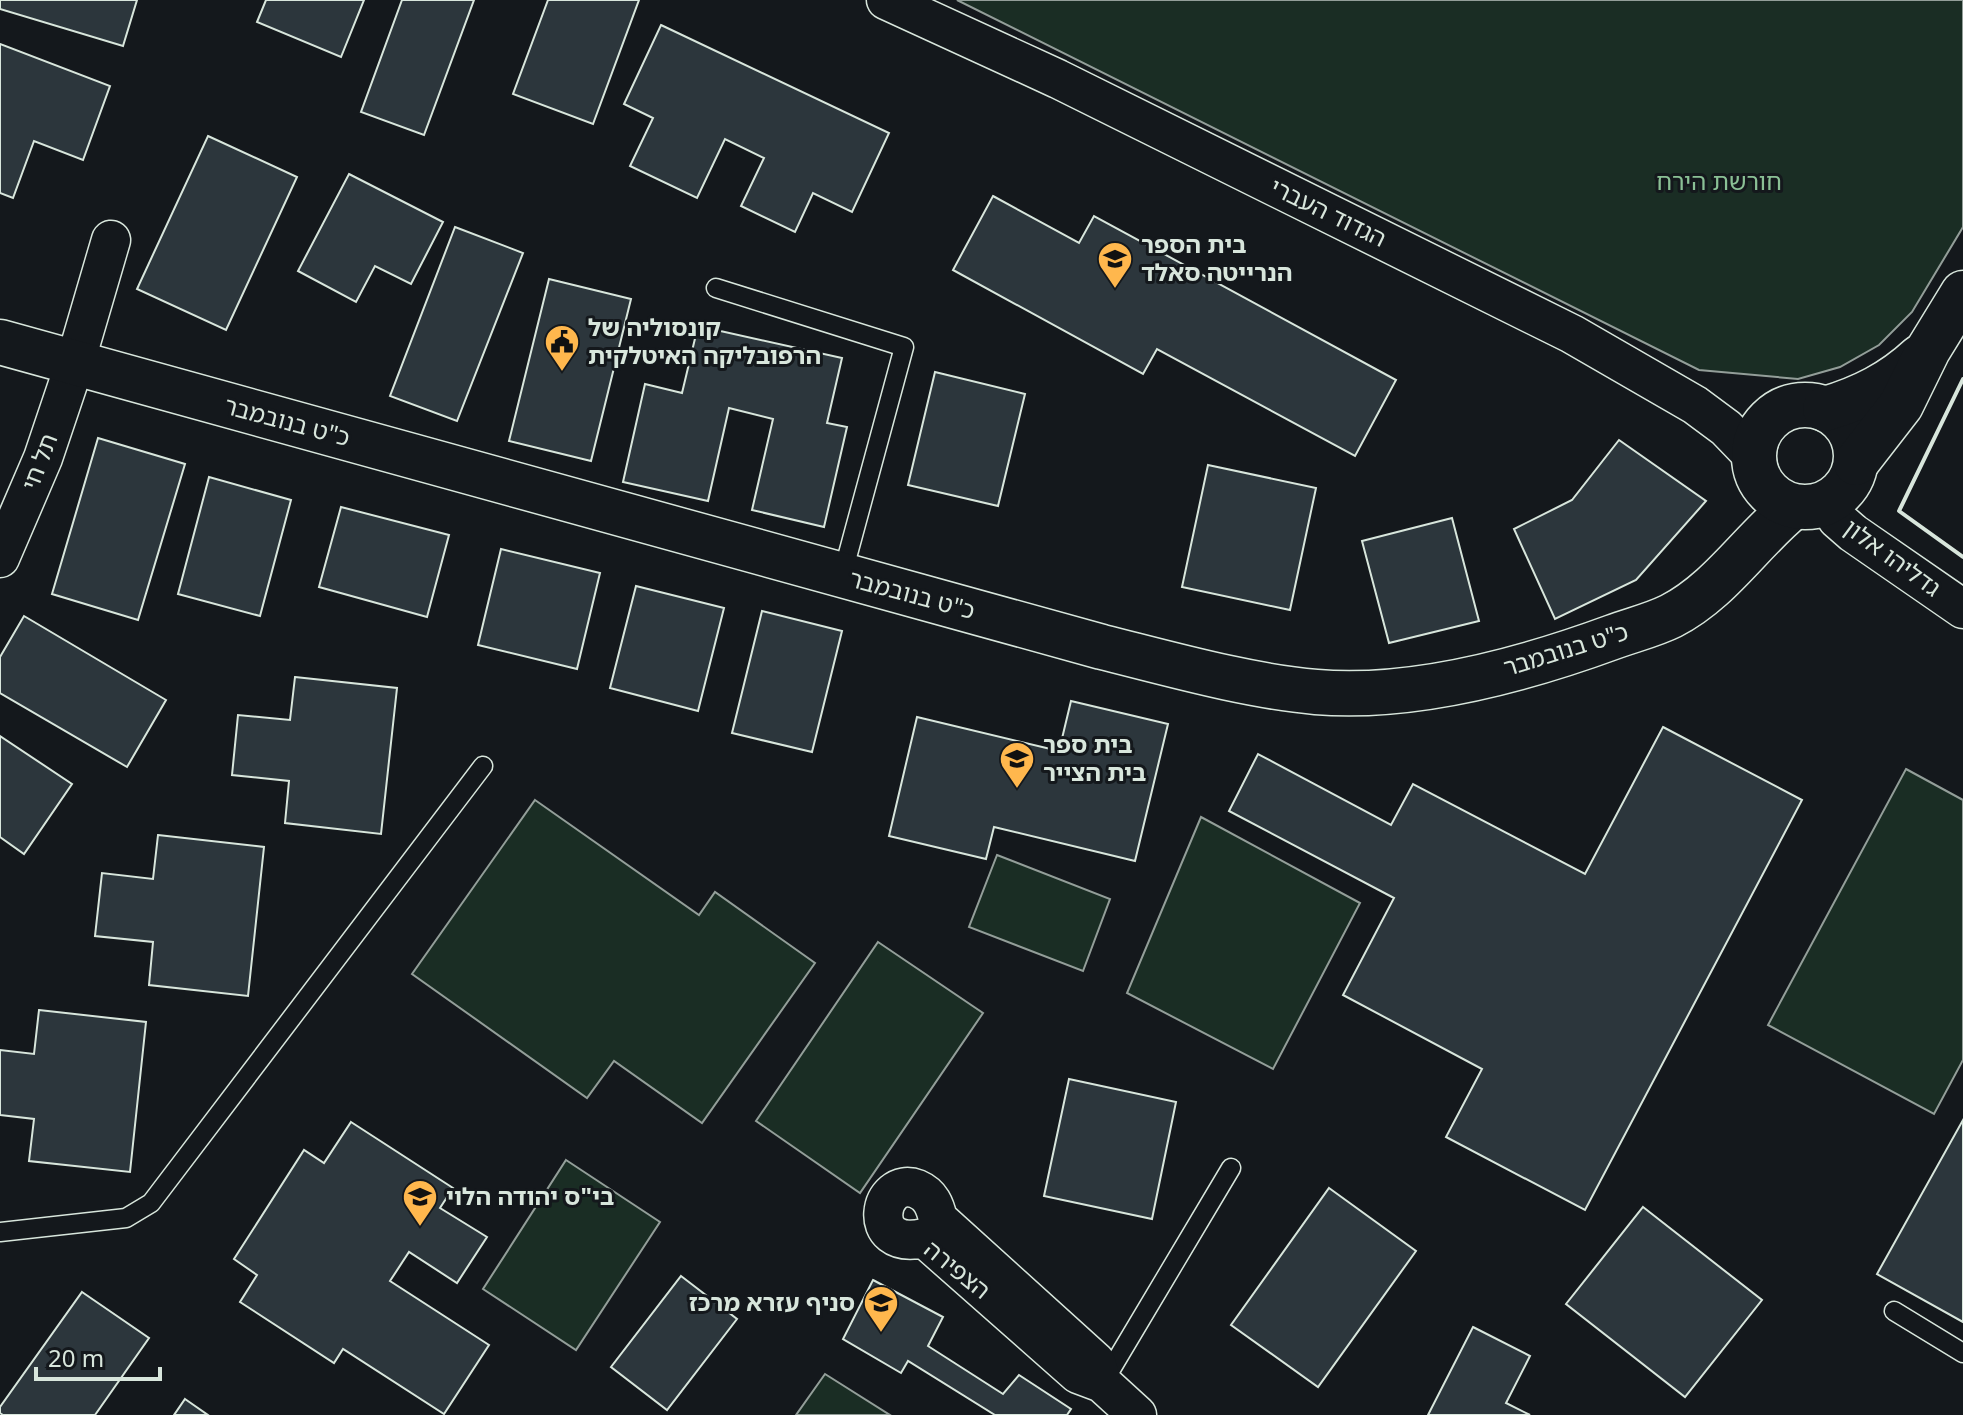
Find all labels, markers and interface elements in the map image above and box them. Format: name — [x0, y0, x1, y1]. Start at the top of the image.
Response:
park label: חורשת הירח — [1656, 164, 1782, 197]
street label: הגדוד העברי — [1265, 169, 1392, 254]
place label: בית הספר הנרייטה סאלד — [1141, 227, 1292, 288]
school or university icon: בית הספר הנרייטה סאלד — [1096, 240, 1134, 290]
place label: קונסוליה של הרפובליקה האיטלקית — [588, 310, 821, 371]
public building icon: קונסוליה של הרפובליקה האיטלקית — [543, 323, 581, 373]
street label: כ"ט בנובמבר — [221, 388, 354, 453]
street label: תל חי — [13, 428, 64, 494]
street label: גדליהו אלון — [1838, 510, 1948, 603]
street label: כ"ט בנובמבר — [846, 561, 979, 626]
street label: כ"ט בנובמבר — [1499, 614, 1632, 683]
place label: בית ספר בית הצייר — [1043, 727, 1146, 788]
school or university icon: בית ספר בית הצייר — [998, 740, 1036, 790]
school or university icon: בי"ס יהודה הלוי — [401, 1178, 439, 1228]
place label: בי"ס יהודה הלוי — [446, 1179, 614, 1212]
street label: הצפירה — [918, 1232, 998, 1306]
school or university icon: סניף עזרא מרכז — [862, 1284, 900, 1334]
place label: סניף עזרא מרכז — [689, 1285, 855, 1318]
scale bar — [36, 1331, 160, 1381]
text: 20 m — [48, 1341, 104, 1374]

